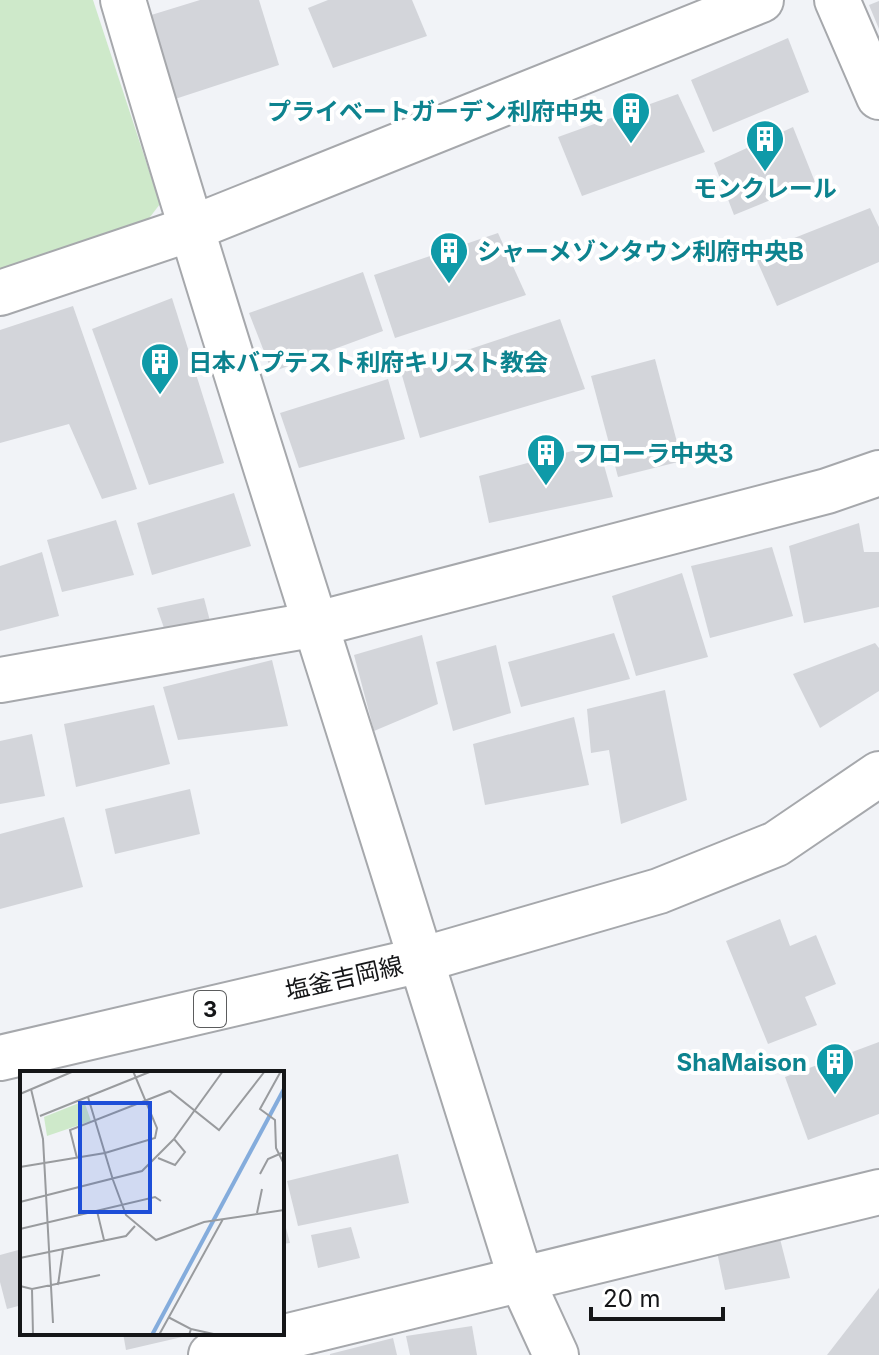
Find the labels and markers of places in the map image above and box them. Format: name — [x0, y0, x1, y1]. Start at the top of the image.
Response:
building icon: プライベートガーデン利府中央 — [610, 90, 652, 145]
place label: プライベートガーデン利府中央 — [267, 97, 603, 126]
building icon: モンクレール — [744, 118, 786, 173]
place label: モンクレール — [693, 174, 837, 203]
building icon: シャーメゾンタウン利府中央B — [428, 230, 470, 285]
place label: シャーメゾンタウン利府中央B — [477, 237, 804, 266]
building icon: 日本バプテスト利府キリスト教会 — [139, 341, 181, 396]
place label: 日本バプテスト利府キリスト教会 — [188, 348, 548, 377]
building icon: フローラ中央3 — [525, 432, 567, 487]
place label: フローラ中央3 — [574, 439, 734, 468]
building icon: ShaMaison — [814, 1041, 856, 1096]
place label: ShaMaison — [677, 1048, 807, 1077]

